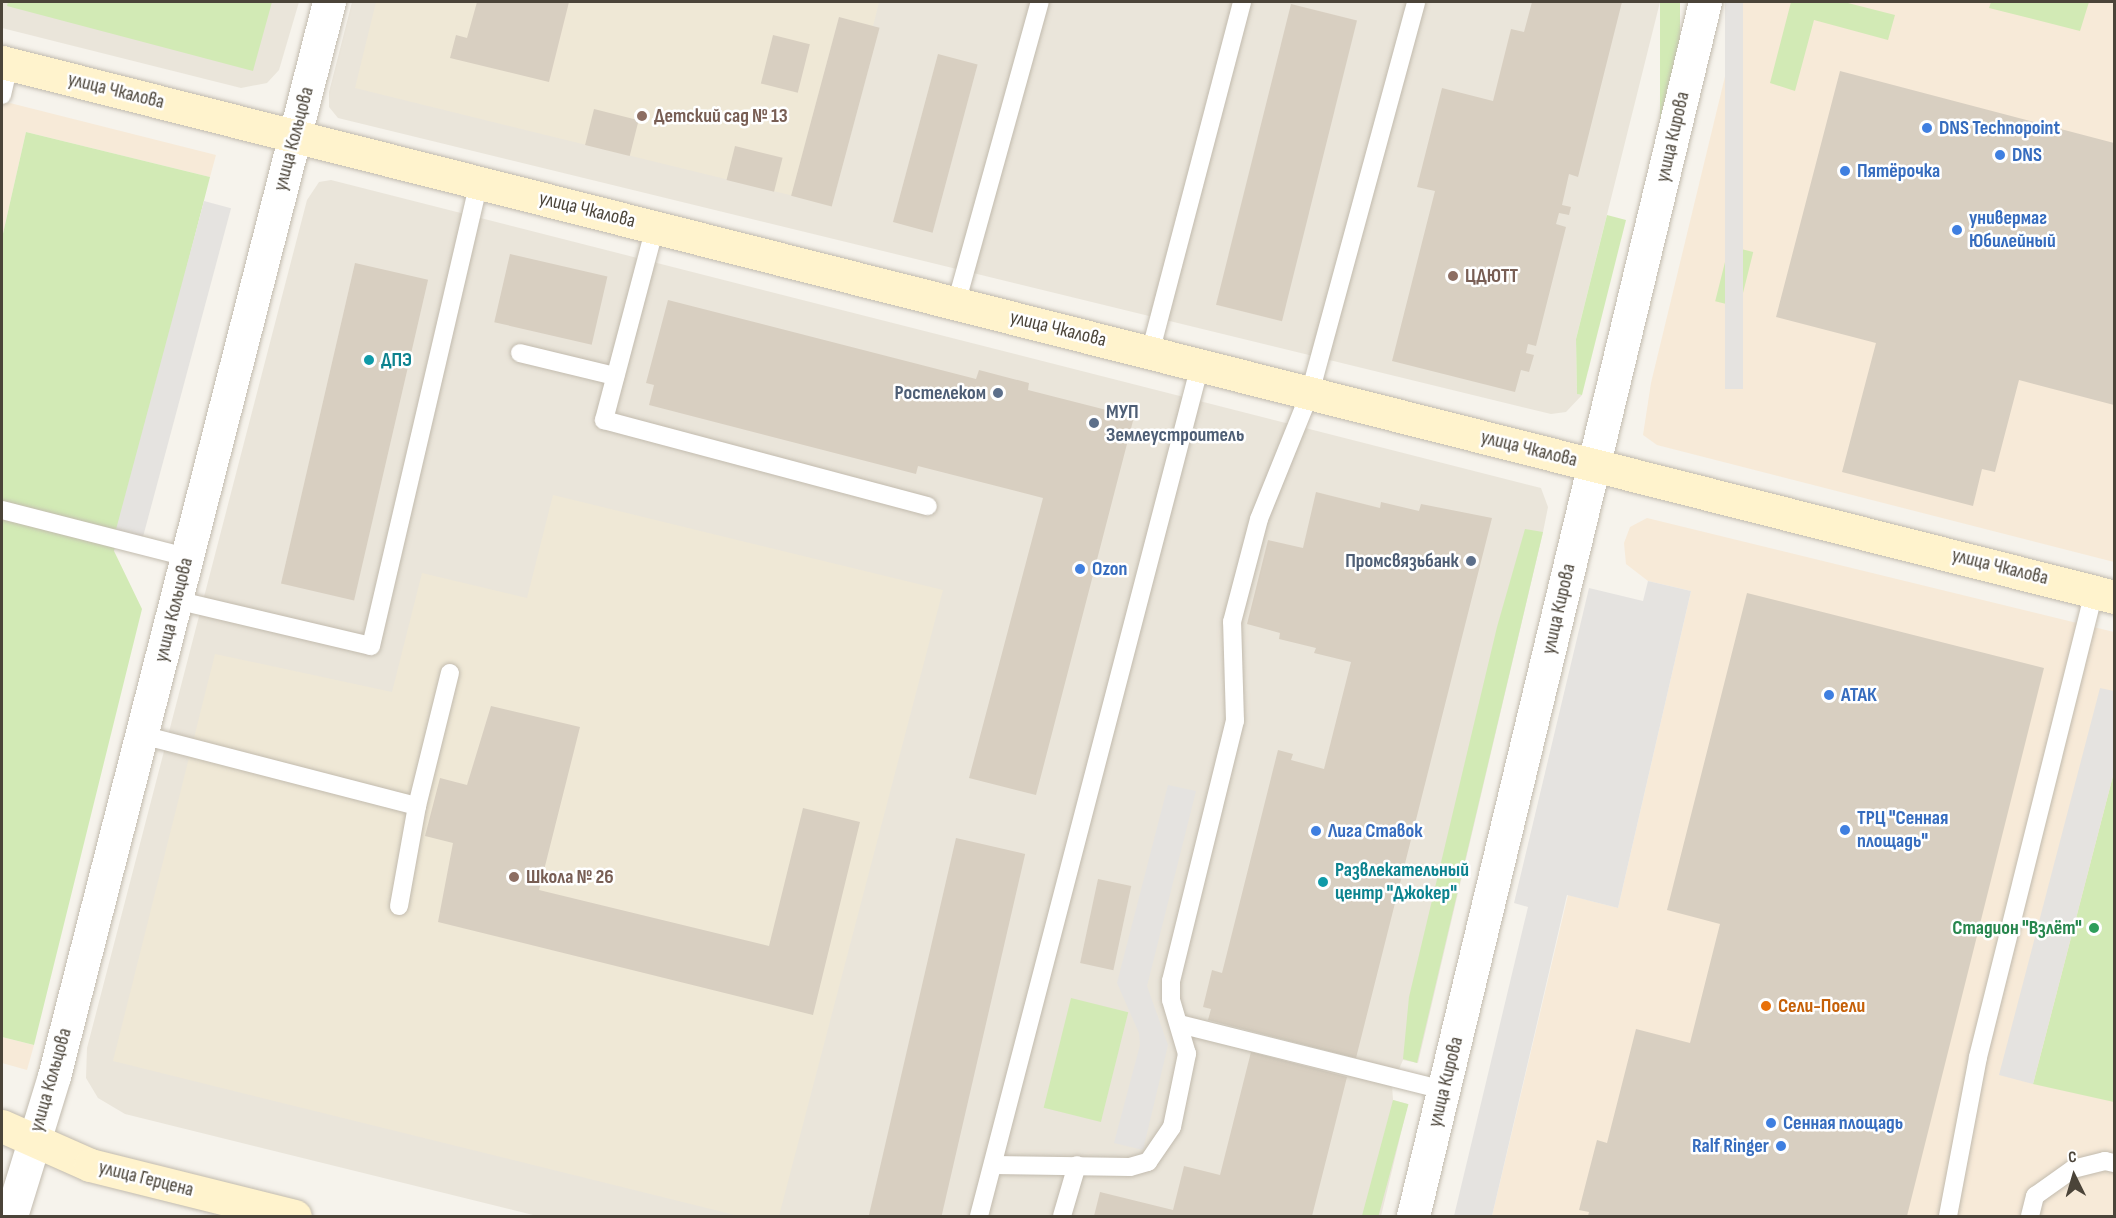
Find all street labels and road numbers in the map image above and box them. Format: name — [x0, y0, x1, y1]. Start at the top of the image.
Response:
street label: улица Чкалова — [65, 67, 167, 115]
street label: улица Кольцова — [269, 84, 319, 194]
street label: улица Кирова — [1651, 89, 1695, 185]
street label: улица Чкалова — [536, 186, 638, 234]
street label: улица Чкалова — [1007, 305, 1109, 353]
street label: улица Чкалова — [1478, 425, 1580, 473]
street label: улица Чкалова — [1949, 543, 2051, 591]
street label: улица Кольцова — [149, 555, 199, 665]
street label: улица Кирова — [1537, 561, 1581, 657]
street label: улица Кольцова — [25, 1025, 77, 1135]
street label: улица Кирова — [1423, 1034, 1469, 1130]
street label: улица Герцена — [96, 1156, 196, 1202]

